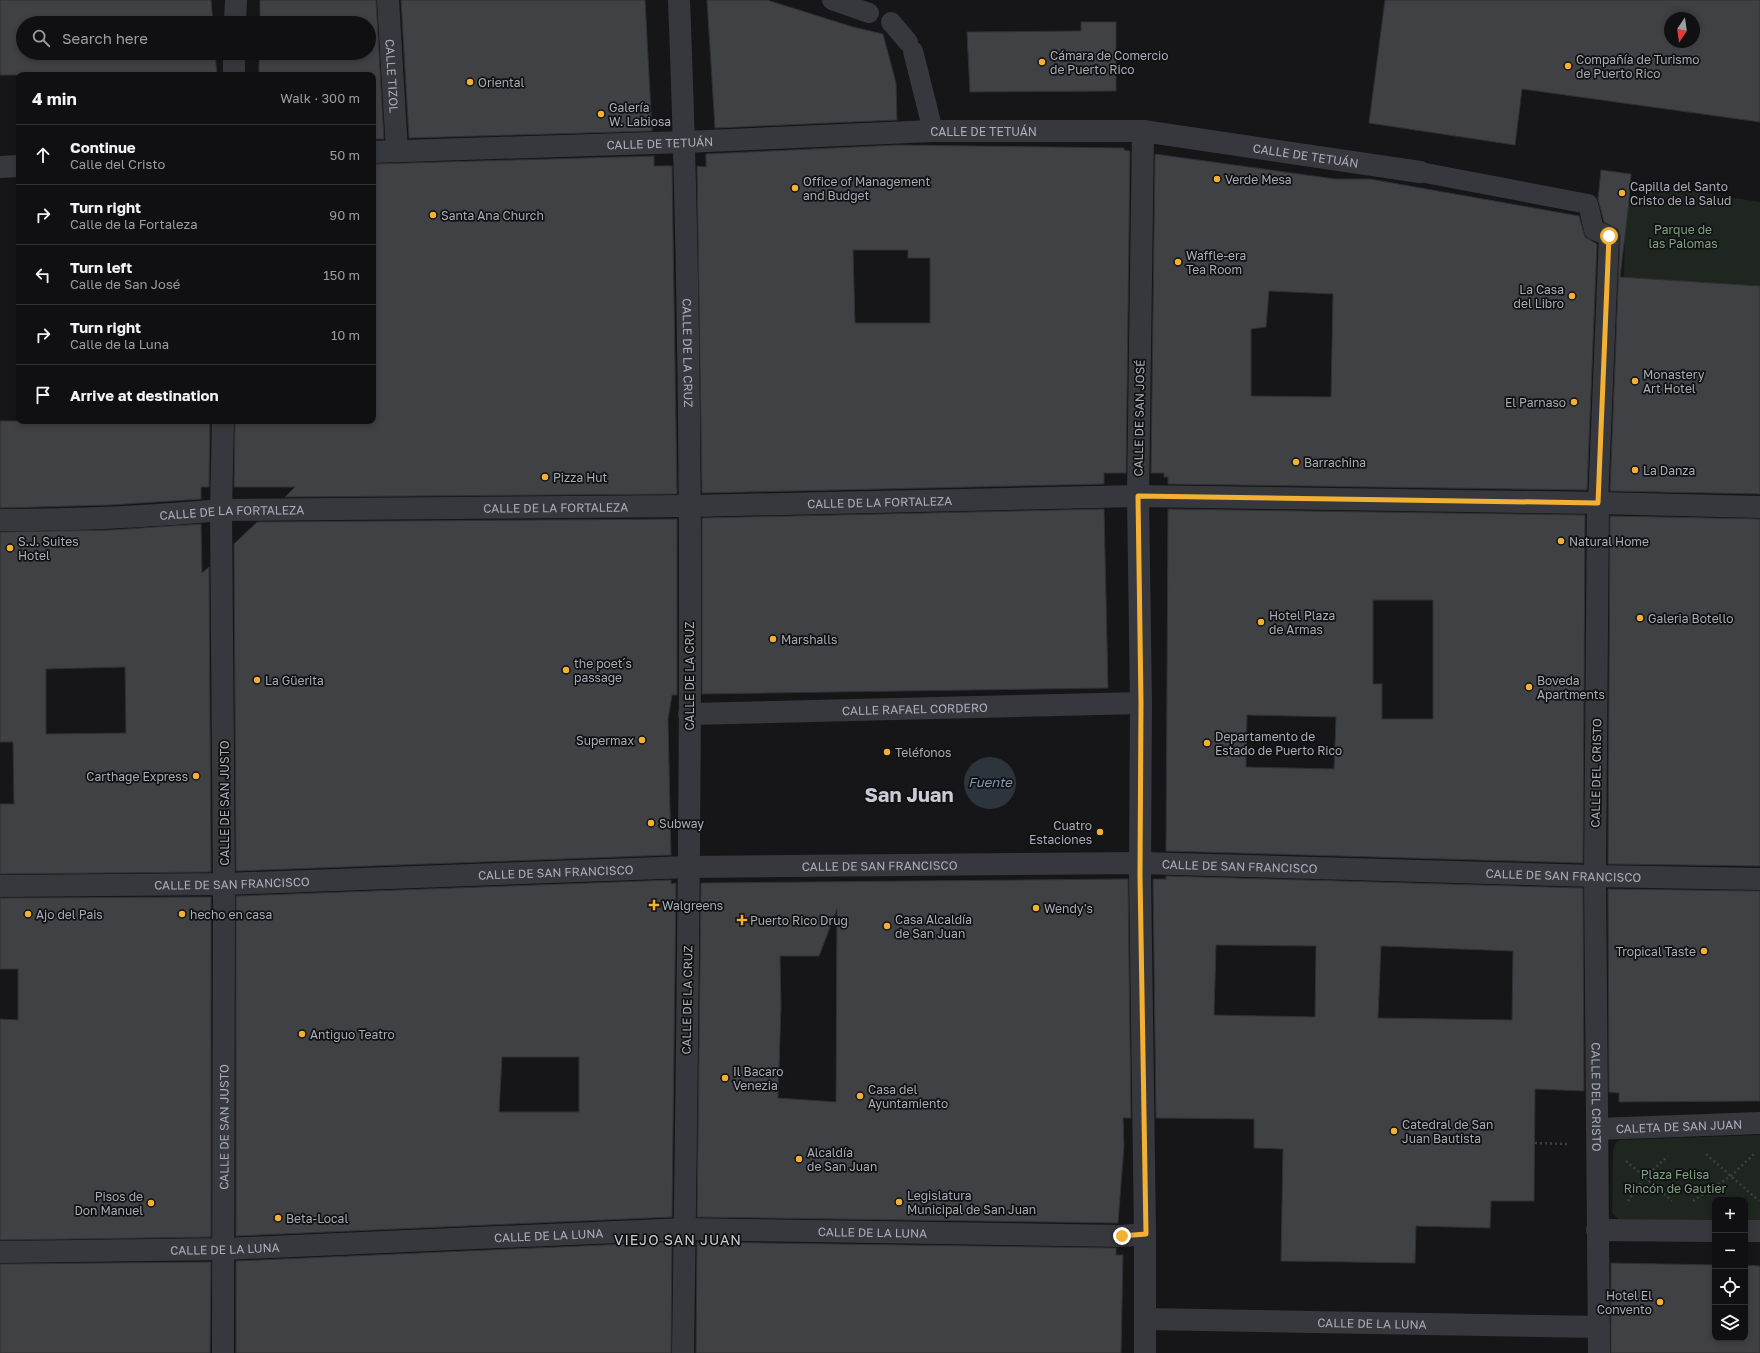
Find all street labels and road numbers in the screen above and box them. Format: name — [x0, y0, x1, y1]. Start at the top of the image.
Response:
street label: CALLE TIZOL — [383, 38, 402, 113]
street label: CALLE DE TETUÁN — [930, 124, 1037, 139]
street label: CALLE DE TETUÁN — [606, 133, 713, 152]
street label: CALLE DE TETUÁN — [1252, 140, 1360, 170]
street label: CALLE DE LA CRUZ — [680, 298, 696, 408]
street label: CALLE DE SAN JOSÉ — [1130, 359, 1148, 477]
street label: CALLE DE LA FORTALEZA — [807, 493, 952, 511]
street label: CALLE DE LA FORTALEZA — [483, 499, 628, 515]
street label: CALLE DE LA FORTALEZA — [159, 502, 304, 522]
street label: CALLE DE LA CRUZ — [682, 621, 697, 731]
street label: CALLE RAFAEL CORDERO — [842, 699, 988, 718]
street label: CALLE DEL CRISTO — [1588, 718, 1604, 828]
street label: CALLE DE SAN JUSTO — [217, 740, 232, 866]
street label: CALLE DE SAN FRANCISCO — [1162, 856, 1318, 876]
street label: CALLE DE SAN FRANCISCO — [802, 857, 958, 873]
street label: CALLE DE SAN FRANCISCO — [478, 862, 634, 882]
street label: CALLE DE SAN FRANCISCO — [1485, 865, 1642, 884]
street label: CALLE DE SAN FRANCISCO — [154, 873, 310, 892]
street label: CALLE DE LA CRUZ — [679, 945, 695, 1055]
street label: CALLE DEL CRISTO — [1589, 1042, 1605, 1152]
street label: CALLE DE SAN JUSTO — [216, 1064, 231, 1190]
street label: CALETA DE SAN JUAN — [1615, 1116, 1742, 1136]
street label: CALLE DE LA LUNA — [818, 1224, 927, 1240]
street label: CALLE DE LA LUNA — [494, 1225, 604, 1245]
street label: CALLE DE LA LUNA — [170, 1239, 280, 1257]
street label: CALLE DE LA LUNA — [1317, 1315, 1427, 1331]

